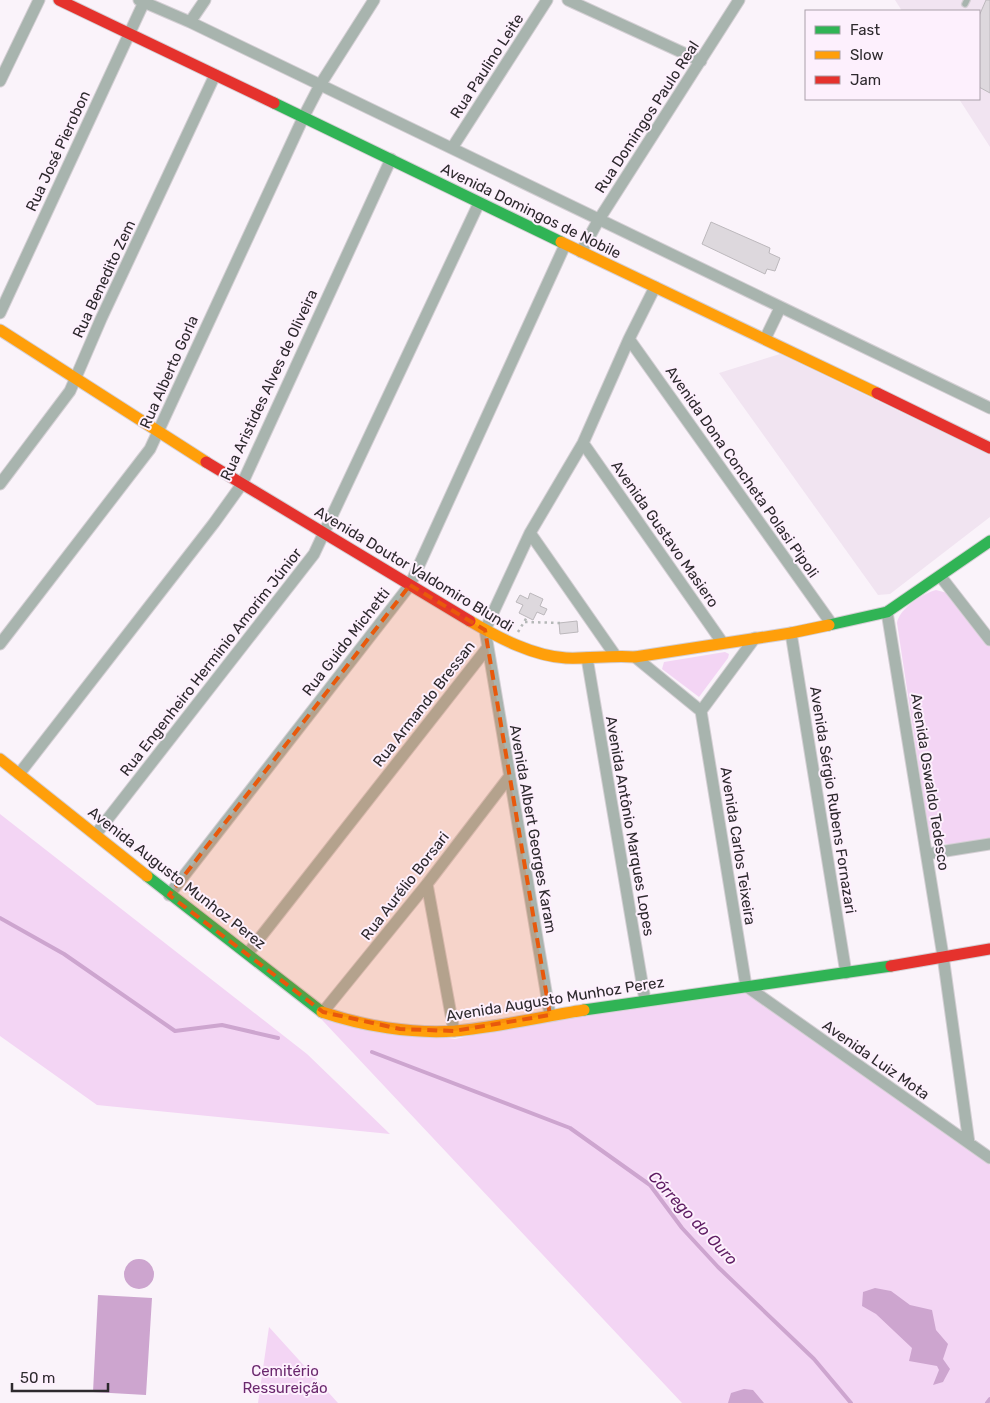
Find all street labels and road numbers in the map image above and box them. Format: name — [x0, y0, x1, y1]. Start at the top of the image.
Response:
street label: Rua Paulino Leite — [447, 10, 527, 122]
street label: Rua Domingos Paulo Real — [591, 38, 703, 196]
street label: Rua José Pierobon — [22, 88, 94, 214]
street label: Avenida Domingos de Nobile — [438, 159, 624, 263]
street label: Rua Benedito Zem — [69, 217, 139, 341]
street label: Rua Aristides Alves de Oliveira — [217, 286, 321, 484]
street label: Rua Alberto Gorla — [136, 313, 202, 431]
street label: Avenida Dona Concheta Polasi Pipoli — [662, 363, 822, 581]
street label: Avenida Gustavo Masiero — [607, 457, 723, 611]
street label: Avenida Doutor Valdomiro Blundi — [312, 502, 516, 636]
street label: Rua Engenheiro Herminio Amorim Júnior — [116, 544, 306, 780]
street label: Rua Guido Michetti — [298, 585, 394, 699]
street label: Rua Armando Bressan — [369, 637, 479, 771]
street label: Avenida Sérgio Rubens Fornazari — [806, 685, 860, 915]
street label: Avenida Oswaldo Tedesco — [907, 692, 953, 872]
street label: Avenida Antônio Marques Lopes — [602, 715, 658, 938]
street label: Avenida Albert Georges Karam — [506, 723, 560, 935]
street label: Avenida Carlos Teixeira — [717, 766, 759, 926]
street label: Avenida Augusto Munhoz Perez — [85, 803, 270, 953]
street label: Rua Aurélio Borsari — [357, 828, 453, 944]
street label: Avenida Augusto Munhoz Perez — [445, 973, 666, 1025]
street label: Avenida Luiz Mota — [819, 1016, 933, 1104]

